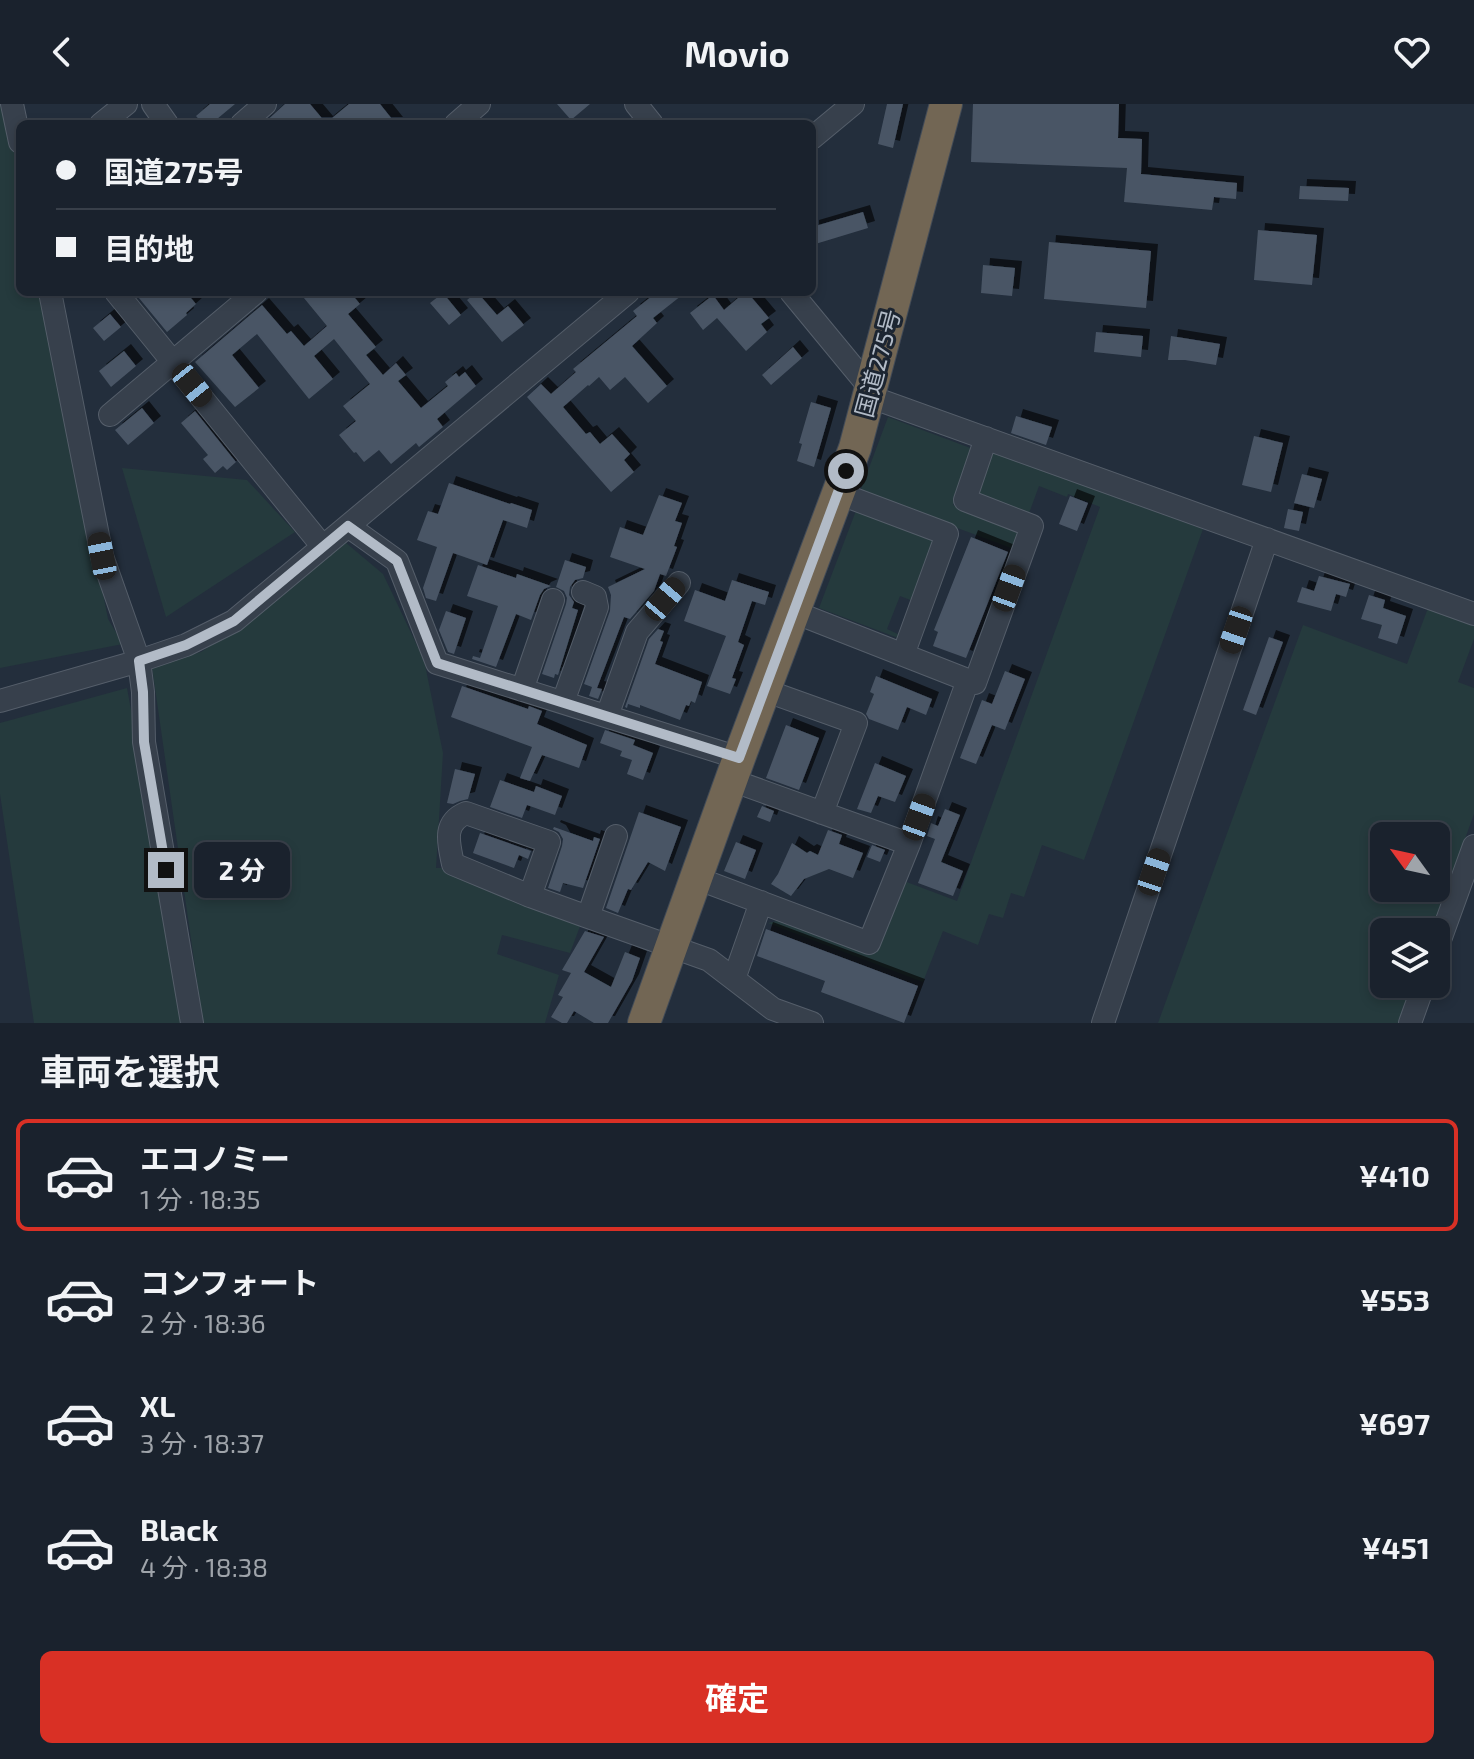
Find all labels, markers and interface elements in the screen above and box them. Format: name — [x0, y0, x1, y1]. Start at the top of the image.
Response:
icon: back — [40, 30, 84, 74]
icon: heart — [1390, 30, 1434, 74]
text: Movio — [684, 31, 790, 74]
text: 国道275号 — [104, 153, 244, 189]
text: 目的地 — [104, 230, 194, 266]
street label: 国道275号 — [849, 306, 905, 420]
car — [168, 359, 216, 411]
route start — [828, 453, 864, 489]
car — [86, 530, 118, 582]
car — [990, 561, 1028, 615]
car — [640, 573, 690, 625]
car — [1217, 603, 1255, 657]
car — [900, 790, 938, 844]
north arrow — [1370, 822, 1450, 902]
map controls — [1370, 822, 1450, 998]
callout: 2 分 — [194, 842, 290, 898]
car — [1135, 845, 1173, 899]
route end — [148, 852, 184, 888]
text: 2 分 — [219, 854, 265, 885]
button: layers — [1370, 918, 1450, 998]
text: 車両を選択 — [40, 1049, 220, 1092]
icon: car — [44, 1139, 116, 1211]
text: エコノミー — [140, 1140, 290, 1176]
text: ¥410 — [1359, 1157, 1430, 1193]
text: 1 分 · 18:35 — [140, 1183, 261, 1214]
icon: car — [44, 1263, 116, 1335]
text: コンフォート — [140, 1264, 319, 1300]
text: ¥553 — [1360, 1281, 1430, 1317]
text: 2 分 · 18:36 — [140, 1307, 266, 1338]
icon: car — [44, 1387, 116, 1459]
text: XL — [140, 1387, 175, 1423]
text: ¥697 — [1359, 1405, 1430, 1441]
text: 3 分 · 18:37 — [140, 1427, 264, 1458]
icon: car — [44, 1511, 116, 1583]
text: Black — [140, 1511, 218, 1547]
text: ¥451 — [1361, 1529, 1430, 1565]
text: 4 分 · 18:38 — [140, 1551, 268, 1582]
button: 確定 — [40, 1651, 1434, 1743]

